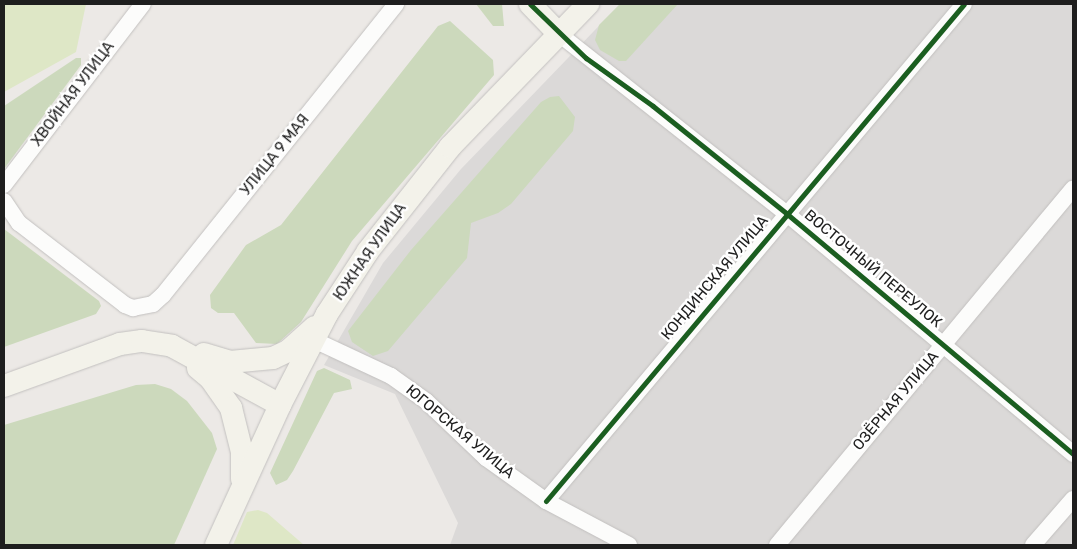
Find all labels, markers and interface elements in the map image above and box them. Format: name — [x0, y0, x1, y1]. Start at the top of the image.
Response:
street label: ХВОЙНАЯ УЛИЦА — [28, 38, 118, 150]
street label: УЛИЦА 9 МАЯ — [237, 111, 313, 199]
street label: ЮЖНАЯ УЛИЦА — [330, 200, 410, 304]
street label: ВОСТОЧНЫЙ ПЕРЕУЛОК — [801, 206, 945, 332]
street label: КОНДИНСКАЯ УЛИЦА — [658, 212, 772, 344]
street label: ОЗЁРНАЯ УЛИЦА — [849, 348, 943, 454]
street label: ЮГОРСКАЯ УЛИЦА — [402, 381, 518, 483]

